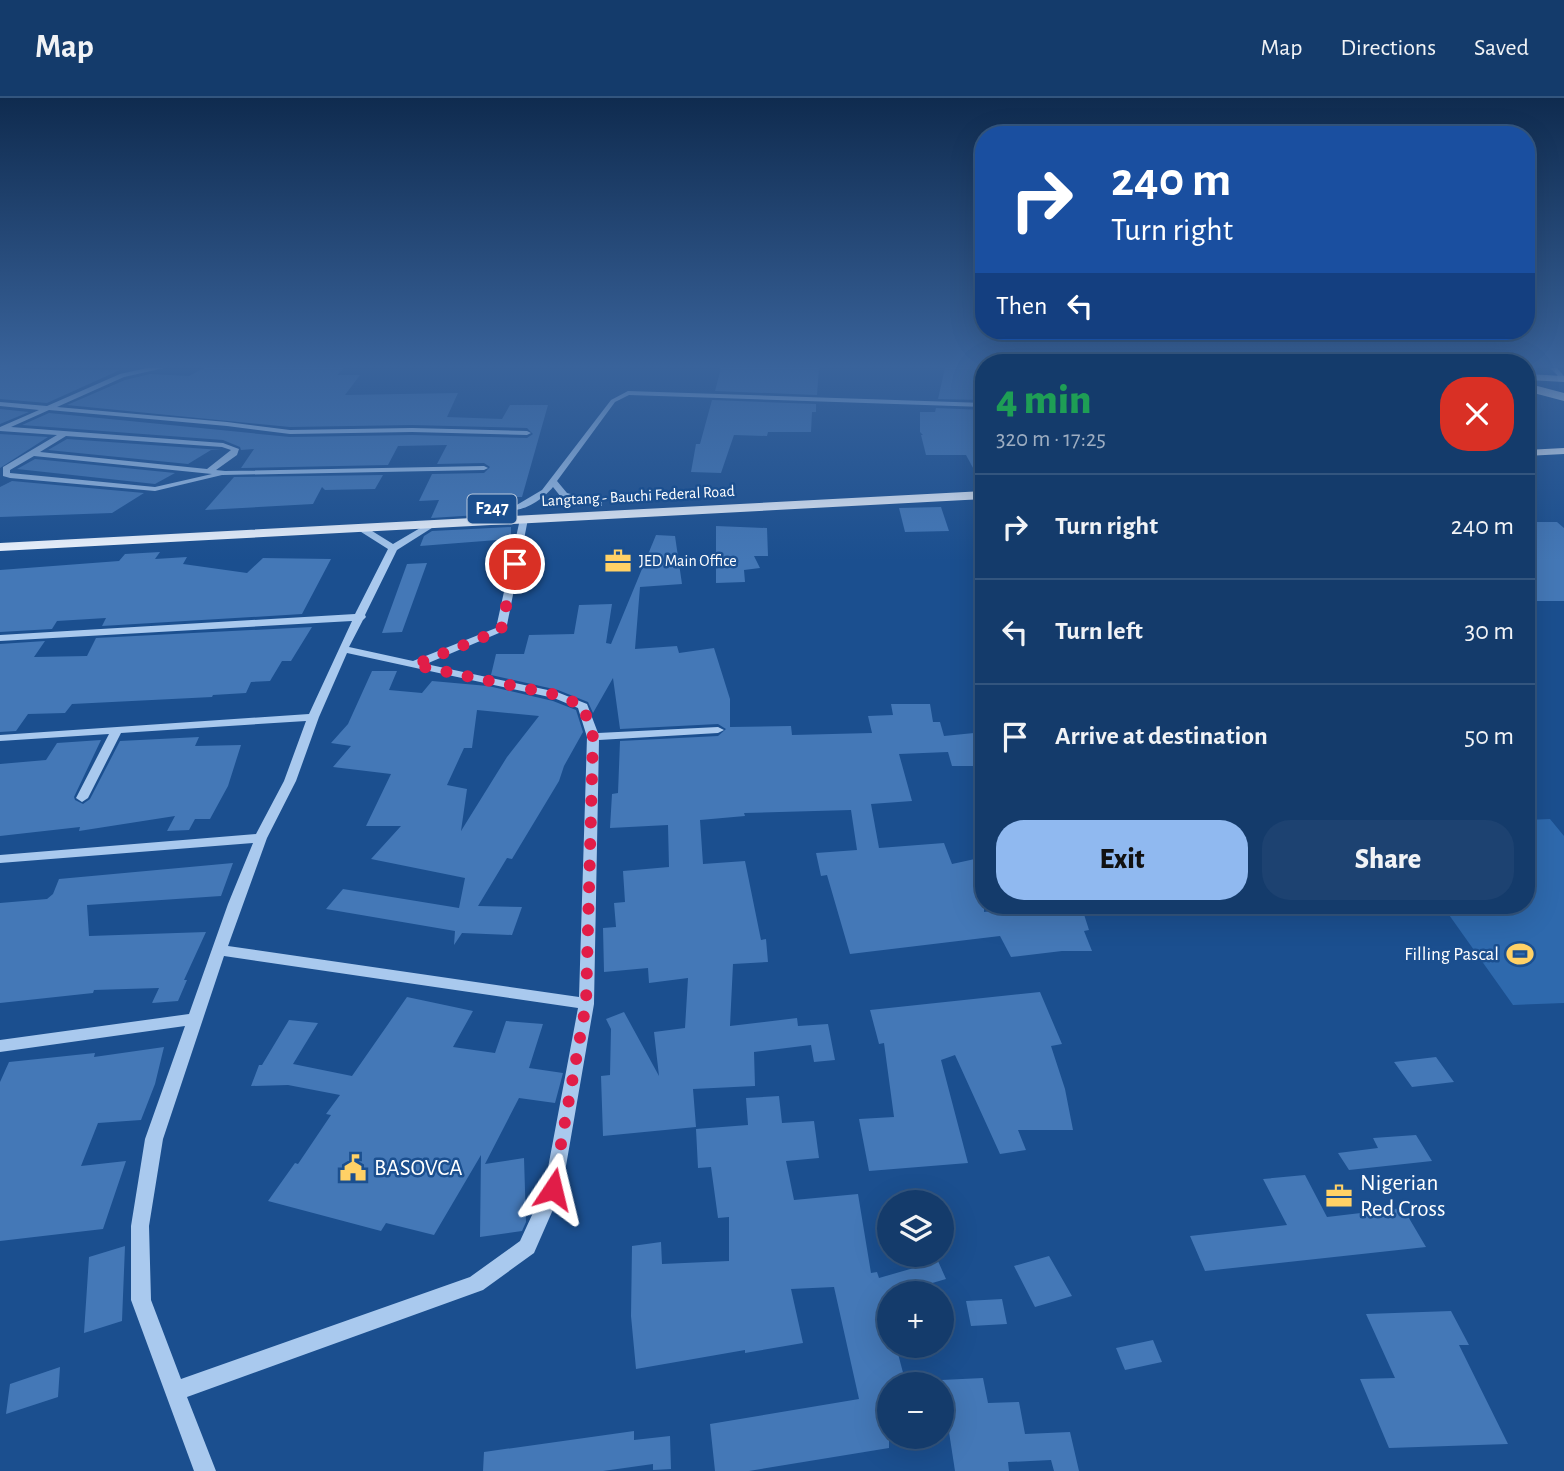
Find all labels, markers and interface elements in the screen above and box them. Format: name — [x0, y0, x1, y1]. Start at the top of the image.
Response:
text: Map — [35, 31, 94, 64]
text: Map — [1260, 36, 1302, 60]
text: Directions — [1340, 36, 1436, 60]
text: Saved — [1474, 36, 1529, 60]
icon: right — [996, 154, 1087, 245]
text: 240 m — [1111, 156, 1231, 205]
text: Turn right — [1111, 214, 1233, 246]
icon: left — [1061, 287, 1099, 325]
text: Then — [996, 293, 1047, 319]
button: close — [1440, 377, 1514, 451]
text: 4 min — [996, 379, 1092, 421]
text: 320 m · 17:25 — [996, 428, 1106, 451]
street label: Langtang - Bauchi Federal Road — [541, 483, 735, 509]
road number: F247 — [468, 494, 516, 524]
icon: right — [996, 508, 1034, 546]
text: Turn right — [1055, 513, 1158, 539]
text: 240 m — [1451, 513, 1514, 539]
pin — [485, 534, 545, 594]
icon: arrive — [496, 545, 534, 583]
office icon: JED Main Office — [603, 546, 633, 576]
place label: JED Main Office — [639, 553, 737, 569]
icon: left — [996, 613, 1034, 651]
text: Turn left — [1055, 618, 1143, 644]
text: 30 m — [1464, 618, 1514, 644]
icon: arrive — [996, 718, 1034, 756]
text: Arrive at destination — [1055, 723, 1268, 749]
text: 50 m — [1464, 723, 1514, 749]
button: Exit — [996, 820, 1248, 900]
button: Share — [1262, 820, 1514, 900]
sports icon: Filling Pascal — [1505, 939, 1535, 969]
place label: Filling Pascal — [1404, 945, 1499, 964]
position arrow — [516, 1152, 590, 1226]
public building icon: BASOVCA — [338, 1153, 368, 1183]
place label: BASOVCA — [374, 1157, 463, 1180]
place label: Nigerian Red Cross — [1360, 1172, 1445, 1221]
office icon: Nigerian Red Cross — [1324, 1181, 1354, 1211]
map controls — [877, 1190, 954, 1449]
button: layers — [877, 1190, 954, 1267]
button: + — [877, 1281, 954, 1358]
button: − — [877, 1372, 954, 1449]

